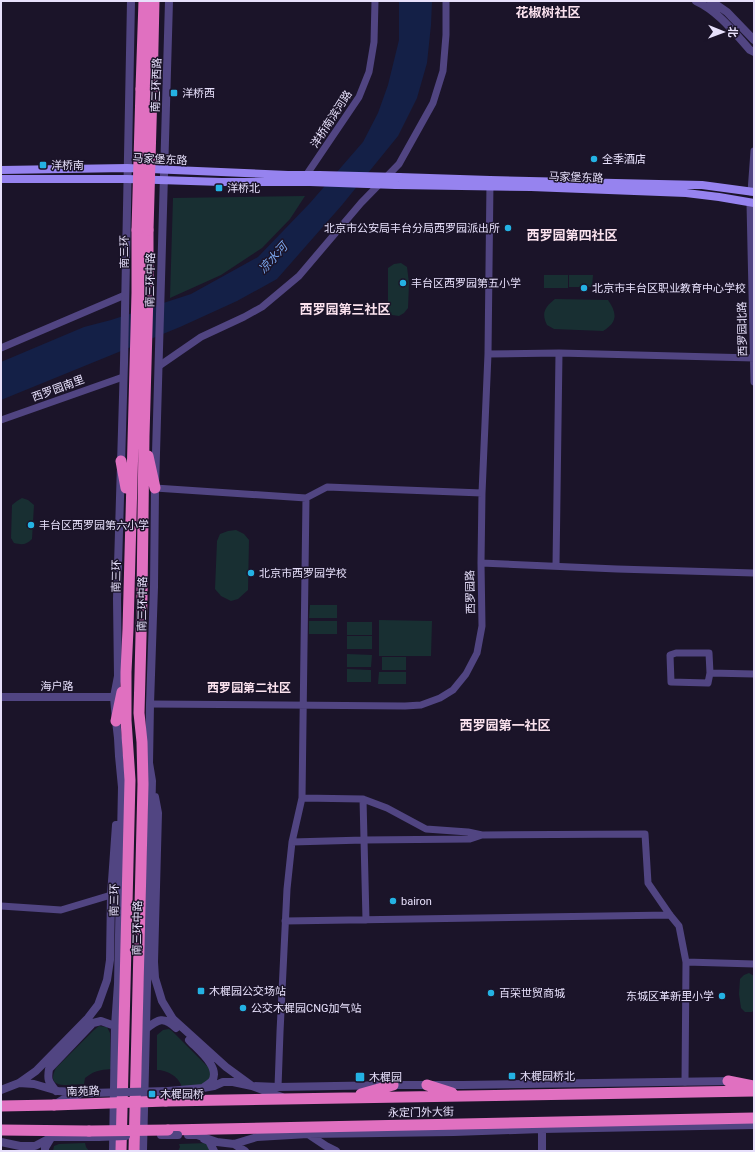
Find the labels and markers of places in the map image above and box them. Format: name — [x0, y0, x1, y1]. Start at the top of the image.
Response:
place label: 洋桥西 — [182, 87, 215, 100]
marker: 洋桥西 — [169, 88, 179, 98]
place label: 全季酒店 — [602, 153, 646, 166]
marker: 全季酒店 — [589, 154, 599, 164]
place label: 洋桥南 — [51, 159, 84, 172]
marker: 洋桥南 — [38, 160, 48, 170]
place label: 洋桥北 — [227, 182, 260, 195]
marker: 洋桥北 — [214, 183, 224, 193]
place label: 北京市公安局丰台分局西罗园派出所 — [324, 222, 500, 235]
marker: 北京市公安局丰台分局西罗园派出所 — [503, 223, 513, 233]
place label: 丰台区西罗园第五小学 — [411, 277, 521, 290]
marker: 丰台区西罗园第五小学 — [398, 278, 408, 288]
place label: 北京市丰台区职业教育中心学校 — [592, 282, 746, 295]
marker: 北京市丰台区职业教育中心学校 — [579, 283, 589, 293]
place label: 丰台区西罗园第六小学 — [39, 519, 149, 532]
marker: 丰台区西罗园第六小学 — [26, 520, 36, 530]
place label: 北京市西罗园学校 — [259, 567, 347, 580]
marker: 北京市西罗园学校 — [246, 568, 256, 578]
place label: bairon — [401, 895, 432, 908]
marker: bairon — [388, 896, 398, 906]
place label: 木樨园公交场站 — [209, 985, 286, 998]
marker: 木樨园公交场站 — [196, 986, 206, 996]
place label: 百荣世贸商城 — [499, 987, 565, 1000]
marker: 百荣世贸商城 — [486, 988, 496, 998]
place label: 东城区革新里小学 — [626, 990, 714, 1003]
marker: 东城区革新里小学 — [717, 991, 727, 1001]
place label: 公交木樨园CNG加气站 — [251, 1002, 362, 1015]
marker: 公交木樨园CNG加气站 — [238, 1003, 248, 1013]
place label: 木樨园桥北 — [520, 1070, 575, 1083]
marker: 木樨园 — [354, 1071, 366, 1083]
place label: 木樨园 — [369, 1071, 402, 1084]
marker: 木樨园桥北 — [507, 1071, 517, 1081]
place label: 木樨园桥 — [160, 1088, 204, 1101]
marker: 木樨园桥 — [147, 1089, 157, 1099]

